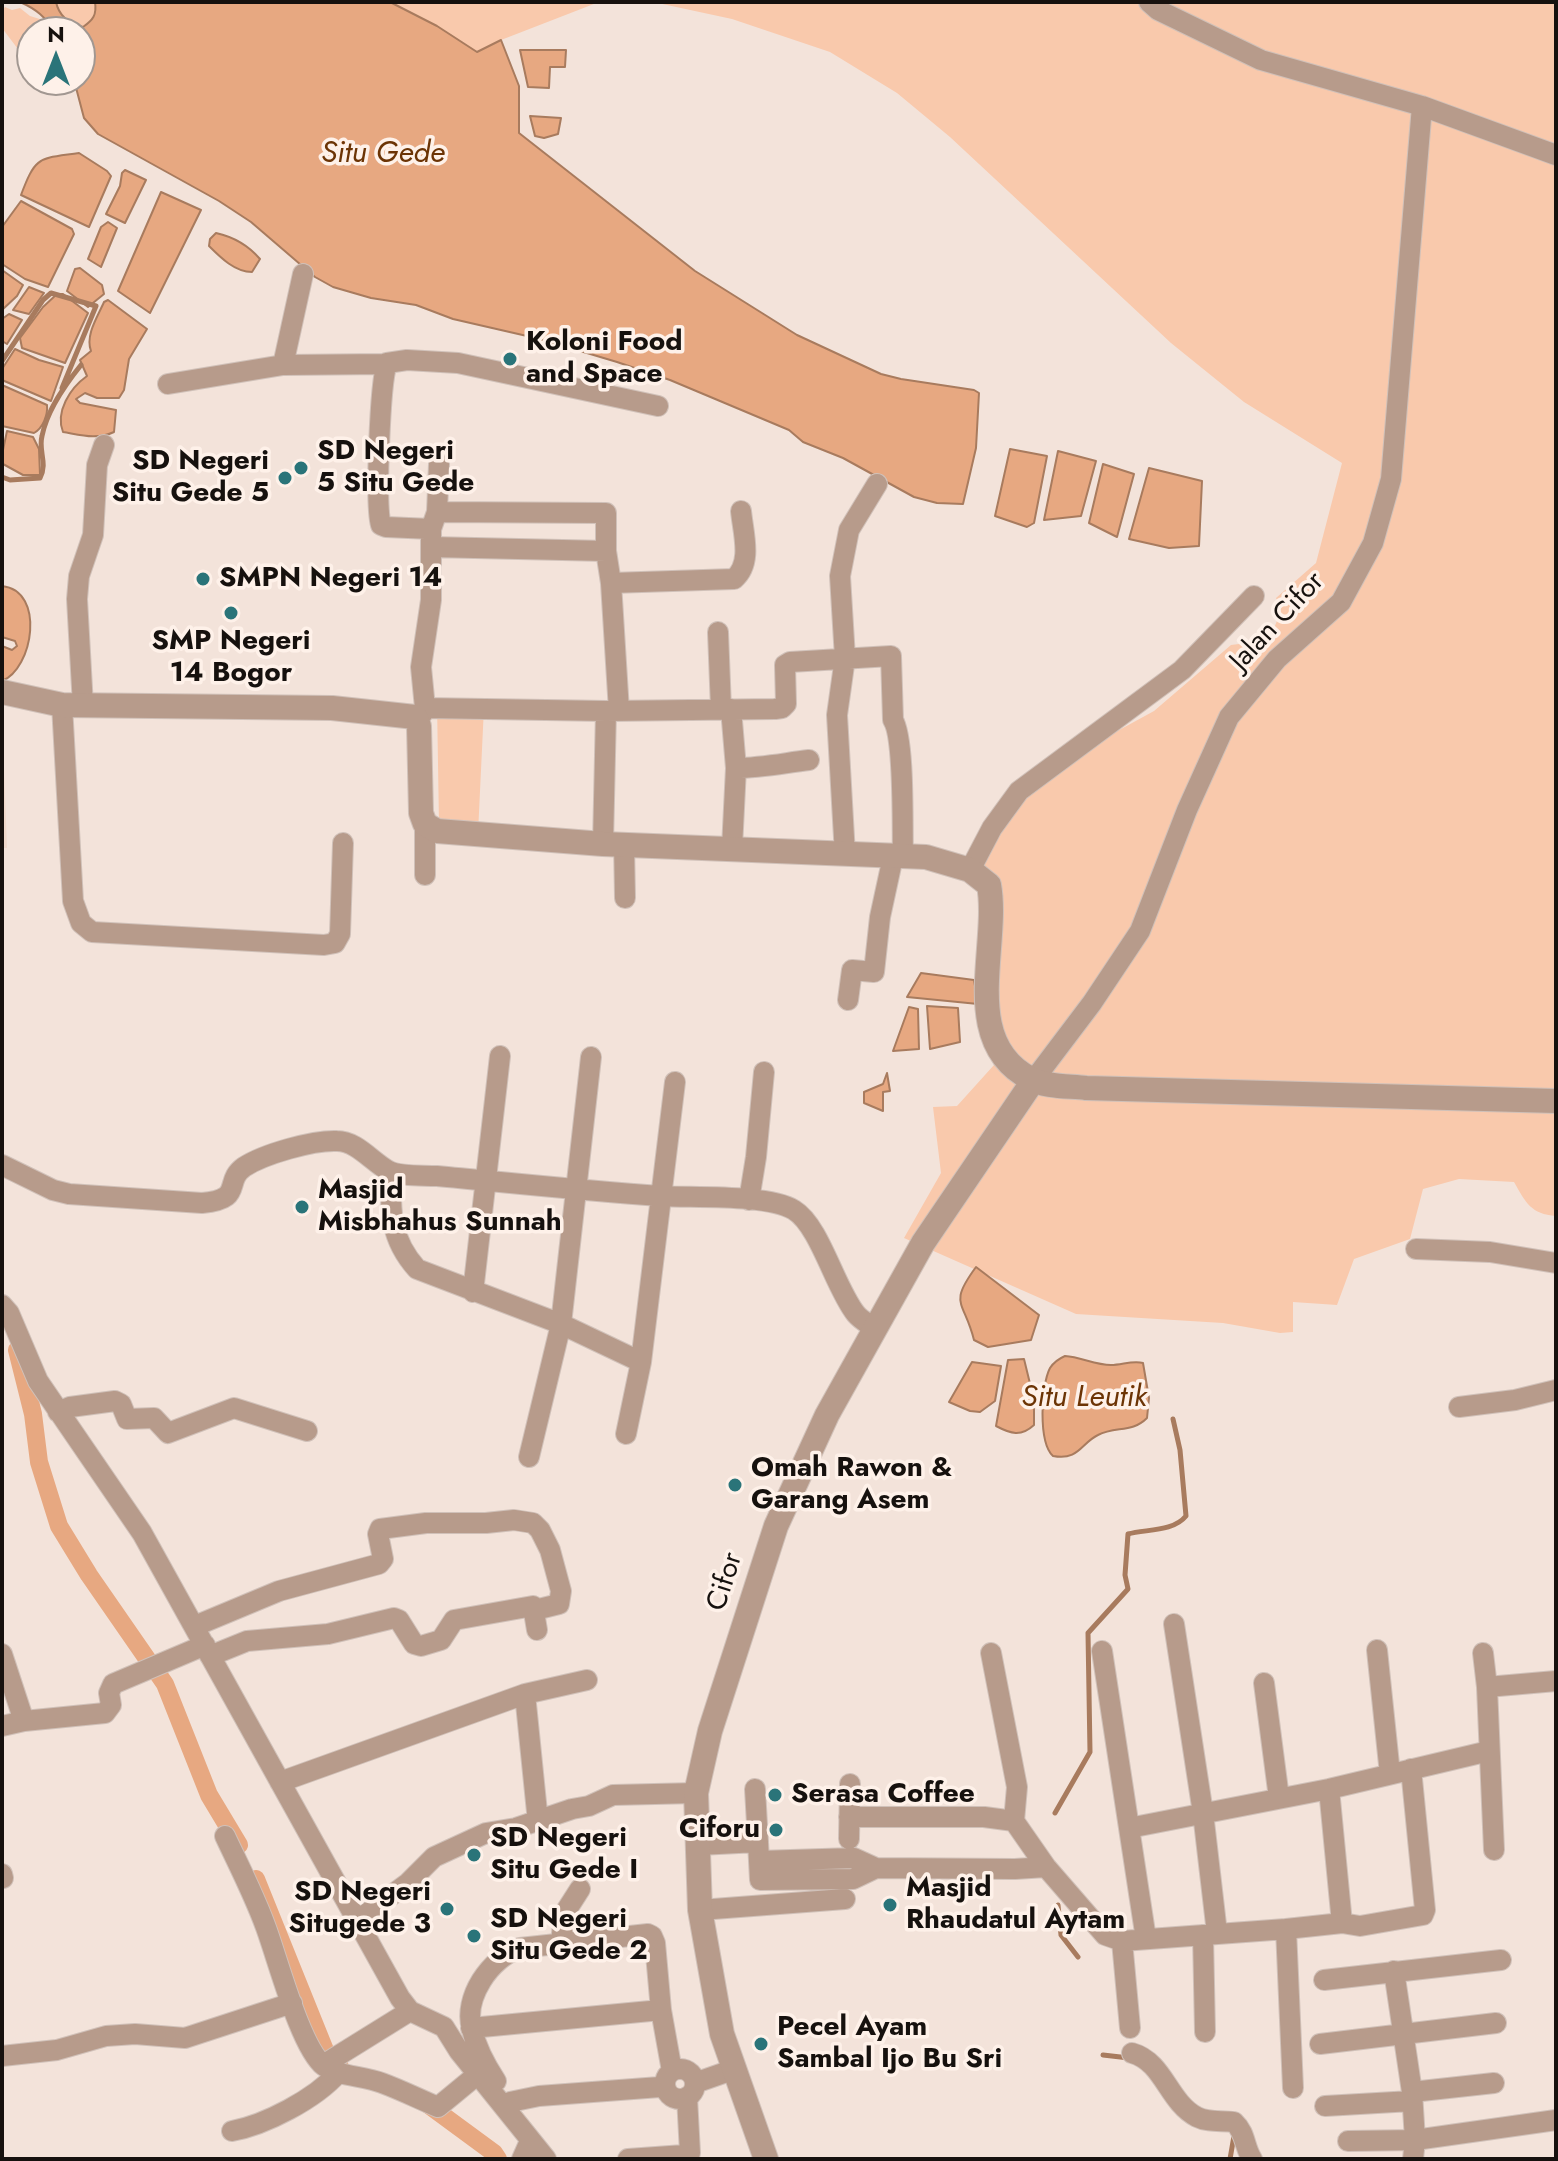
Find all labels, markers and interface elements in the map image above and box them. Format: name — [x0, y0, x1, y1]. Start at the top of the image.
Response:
north arrow — [16, 16, 96, 96]
text: N — [47, 18, 65, 50]
water label: Situ Gede — [321, 137, 445, 173]
place label: Koloni Food and Space — [526, 326, 683, 392]
marker: Koloni Food and Space — [501, 350, 519, 368]
place label: SD Negeri 5 Situ Gede — [317, 435, 474, 501]
place label: SD Negeri Situ Gede 5 — [112, 445, 269, 511]
marker: SD Negeri 5 Situ Gede — [292, 459, 310, 477]
marker: SD Negeri Situ Gede 5 — [276, 469, 294, 487]
place label: SMPN Negeri 14 — [219, 562, 442, 596]
street label: Jalan Cifor — [1224, 566, 1332, 678]
marker: SMPN Negeri 14 — [194, 570, 212, 588]
marker: SMP Negeri 14 Bogor — [222, 604, 240, 622]
place label: SMP Negeri 14 Bogor — [152, 625, 310, 691]
place label: Masjid Misbhahus Sunnah — [318, 1174, 562, 1240]
marker: Masjid Misbhahus Sunnah — [293, 1198, 311, 1216]
water label: Situ Leutik — [1021, 1381, 1147, 1417]
place label: Omah Rawon & Garang Asem — [751, 1452, 952, 1518]
marker: Omah Rawon & Garang Asem — [726, 1476, 744, 1494]
street label: Cifor — [701, 1549, 751, 1615]
place label: Serasa Coffee — [791, 1778, 975, 1812]
marker: Serasa Coffee — [766, 1786, 784, 1804]
place label: Ciforu — [679, 1813, 760, 1847]
marker: Ciforu — [767, 1821, 785, 1839]
place label: SD Negeri Situ Gede I — [490, 1822, 638, 1888]
marker: SD Negeri Situ Gede I — [465, 1846, 483, 1864]
place label: Masjid Rhaudatul Aytam — [906, 1872, 1125, 1938]
place label: SD Negeri Situgede 3 — [289, 1876, 431, 1942]
marker: Masjid Rhaudatul Aytam — [881, 1896, 899, 1914]
marker: SD Negeri Situgede 3 — [438, 1900, 456, 1918]
place label: SD Negeri Situ Gede 2 — [490, 1903, 648, 1969]
marker: SD Negeri Situ Gede 2 — [465, 1927, 483, 1945]
place label: Pecel Ayam Sambal Ijo Bu Sri — [777, 2011, 1002, 2077]
marker: Pecel Ayam Sambal Ijo Bu Sri — [752, 2035, 770, 2053]

